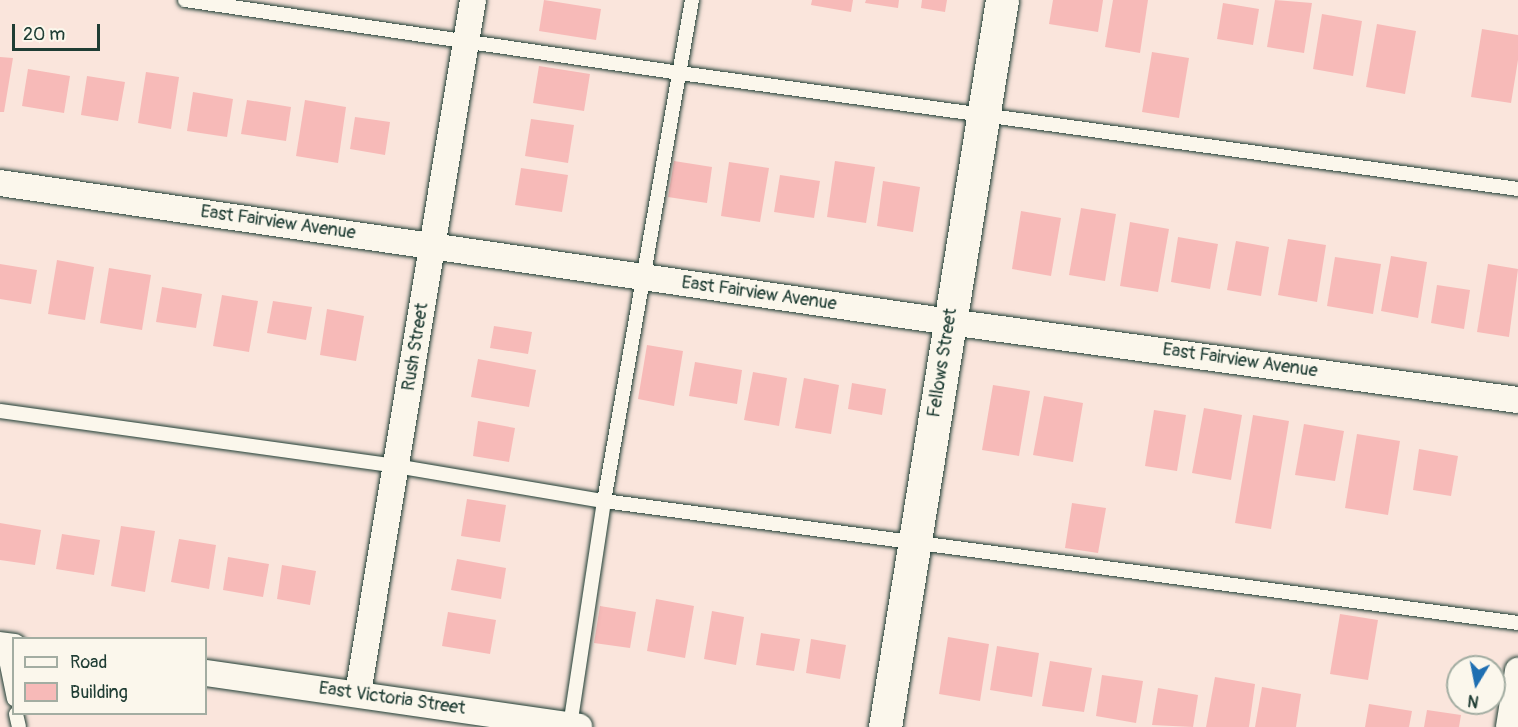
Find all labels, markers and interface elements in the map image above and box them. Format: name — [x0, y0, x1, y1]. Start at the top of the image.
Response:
scale bar — [15, 12, 104, 50]
text: 20 m — [23, 23, 65, 46]
street label: East Fairview Avenue — [199, 201, 357, 245]
street label: East Fairview Avenue — [680, 272, 838, 316]
street label: Rush Street — [398, 302, 434, 392]
street label: Fellows Street — [924, 307, 962, 419]
street label: East Fairview Avenue — [1161, 339, 1319, 383]
legend — [12, 637, 207, 715]
text: Road — [70, 651, 107, 674]
north arrow — [1446, 655, 1506, 715]
street label: East Victoria Street — [317, 678, 467, 720]
text: Building — [70, 681, 128, 704]
text: N — [1466, 690, 1480, 712]

